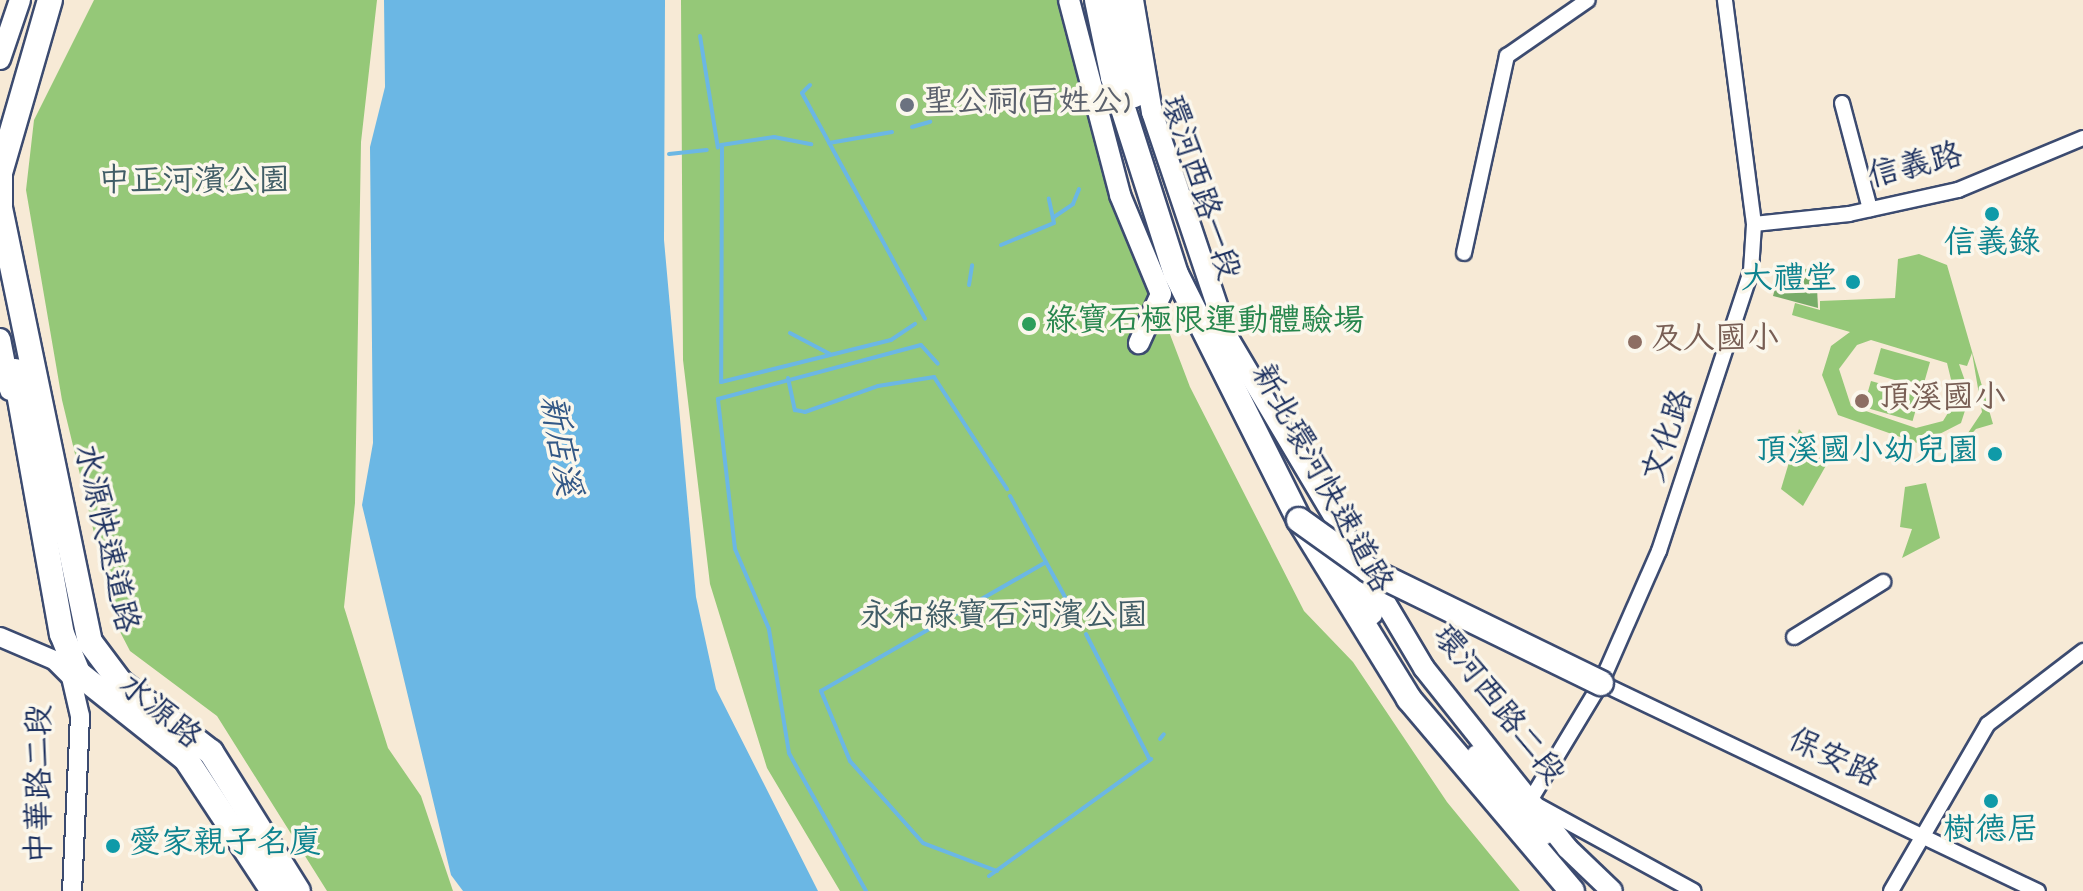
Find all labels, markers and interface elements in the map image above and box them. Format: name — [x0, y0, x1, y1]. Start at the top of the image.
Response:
place label: 聖公祠(百姓公) — [923, 86, 1131, 124]
street label: 環河西路一段 — [1149, 92, 1245, 286]
marker: 聖公祠(百姓公) — [898, 96, 916, 114]
street label: 信義路 — [1865, 139, 1967, 199]
park label: 中正河濱公園 — [98, 165, 290, 203]
marker: 信義錄 — [1983, 205, 2001, 223]
place label: 信義錄 — [1944, 227, 2040, 265]
place label: 大禮堂 — [1741, 263, 1837, 301]
marker: 大禮堂 — [1844, 273, 1862, 291]
place label: 綠寶石極限運動體驗場 — [1045, 305, 1365, 343]
marker: 綠寶石極限運動體驗場 — [1020, 315, 1038, 333]
place label: 及人國小 — [1651, 323, 1779, 361]
marker: 及人國小 — [1626, 333, 1644, 351]
street label: 新北環河快速道路 — [1240, 359, 1398, 601]
place label: 頂溪國小 — [1878, 382, 2006, 420]
street label: 文化路 — [1637, 385, 1705, 489]
water label: 新店溪 — [528, 392, 586, 500]
marker: 頂溪國小 — [1853, 392, 1871, 410]
place label: 頂溪國小幼兒園 — [1755, 435, 1979, 473]
street label: 水源快速道路 — [63, 441, 143, 637]
marker: 頂溪國小幼兒園 — [1986, 445, 2004, 463]
park label: 永和綠寶石河濱公園 — [860, 600, 1148, 638]
street label: 環河西路二段 — [1422, 620, 1570, 794]
street label: 水源路 — [109, 668, 207, 760]
street label: 中華路二段 — [24, 704, 62, 864]
street label: 保安路 — [1780, 723, 1884, 799]
marker: 樹德居 — [1982, 792, 2000, 810]
place label: 樹德居 — [1943, 814, 2039, 852]
place label: 愛家親子名廈 — [129, 827, 321, 865]
marker: 愛家親子名廈 — [104, 837, 122, 855]

